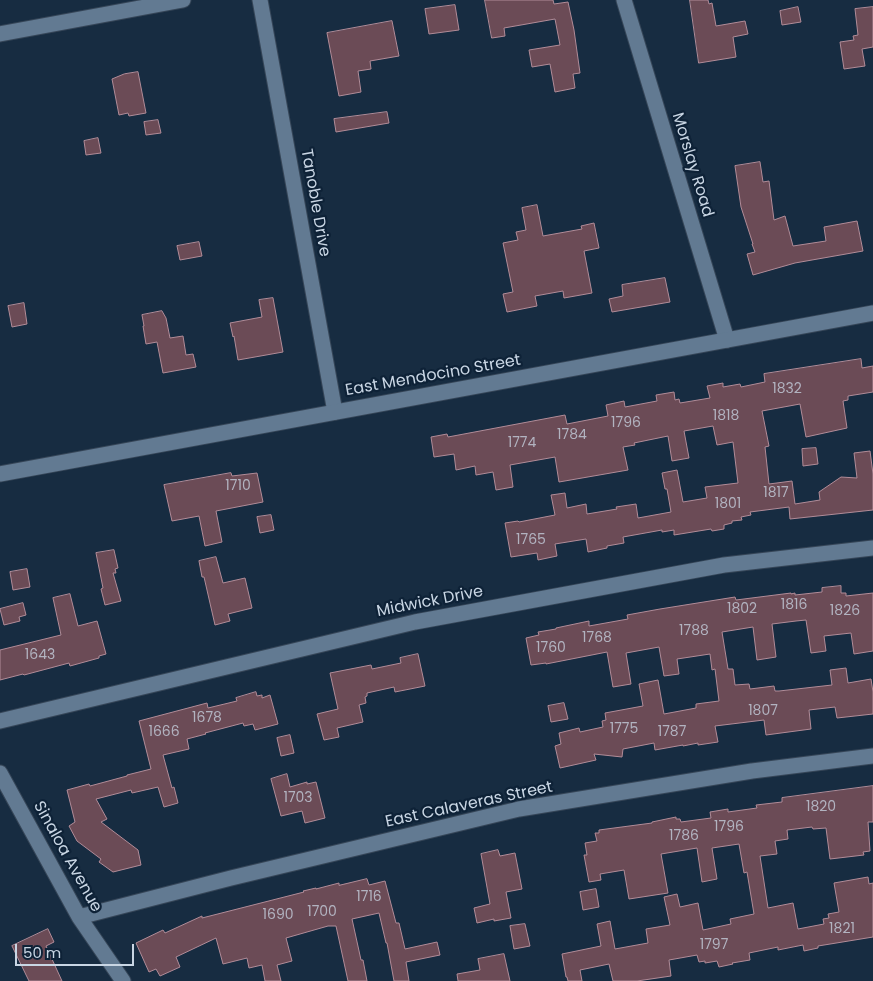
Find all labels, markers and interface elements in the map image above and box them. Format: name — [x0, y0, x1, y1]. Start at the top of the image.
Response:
street label: Morslay Road — [667, 111, 717, 219]
street label: Tanoble Drive — [296, 148, 334, 258]
street label: East Mendocino Street — [344, 351, 522, 401]
house number: 1832 — [772, 381, 802, 397]
house number: 1818 — [713, 408, 739, 424]
house number: 1796 — [611, 415, 641, 431]
house number: 1784 — [557, 427, 587, 443]
house number: 1774 — [508, 435, 536, 451]
house number: 1710 — [225, 478, 251, 494]
house number: 1817 — [763, 485, 789, 501]
house number: 1801 — [715, 496, 741, 512]
house number: 1765 — [516, 532, 546, 548]
street label: Midwick Drive — [375, 582, 485, 622]
house number: 1816 — [781, 597, 807, 613]
house number: 1802 — [727, 601, 757, 617]
house number: 1826 — [830, 603, 860, 619]
house number: 1788 — [679, 623, 709, 639]
house number: 1768 — [582, 630, 612, 646]
house number: 1760 — [536, 640, 566, 656]
house number: 1643 — [25, 647, 55, 663]
house number: 1807 — [748, 703, 778, 719]
house number: 1678 — [192, 710, 222, 726]
house number: 1775 — [610, 721, 638, 737]
house number: 1666 — [148, 724, 180, 740]
house number: 1787 — [658, 724, 686, 740]
street label: East Calaveras Street — [384, 778, 554, 832]
house number: 1703 — [283, 790, 313, 806]
street label: Sinaloa Avenue — [29, 798, 105, 916]
house number: 1820 — [806, 799, 836, 815]
house number: 1796 — [714, 819, 744, 835]
house number: 1786 — [669, 828, 699, 844]
house number: 1716 — [356, 889, 382, 905]
house number: 1700 — [307, 904, 337, 920]
house number: 1690 — [263, 907, 293, 923]
house number: 1821 — [829, 921, 855, 937]
scale bar — [18, 934, 136, 966]
house number: 1797 — [700, 937, 728, 953]
text: 50 m — [23, 942, 61, 963]

